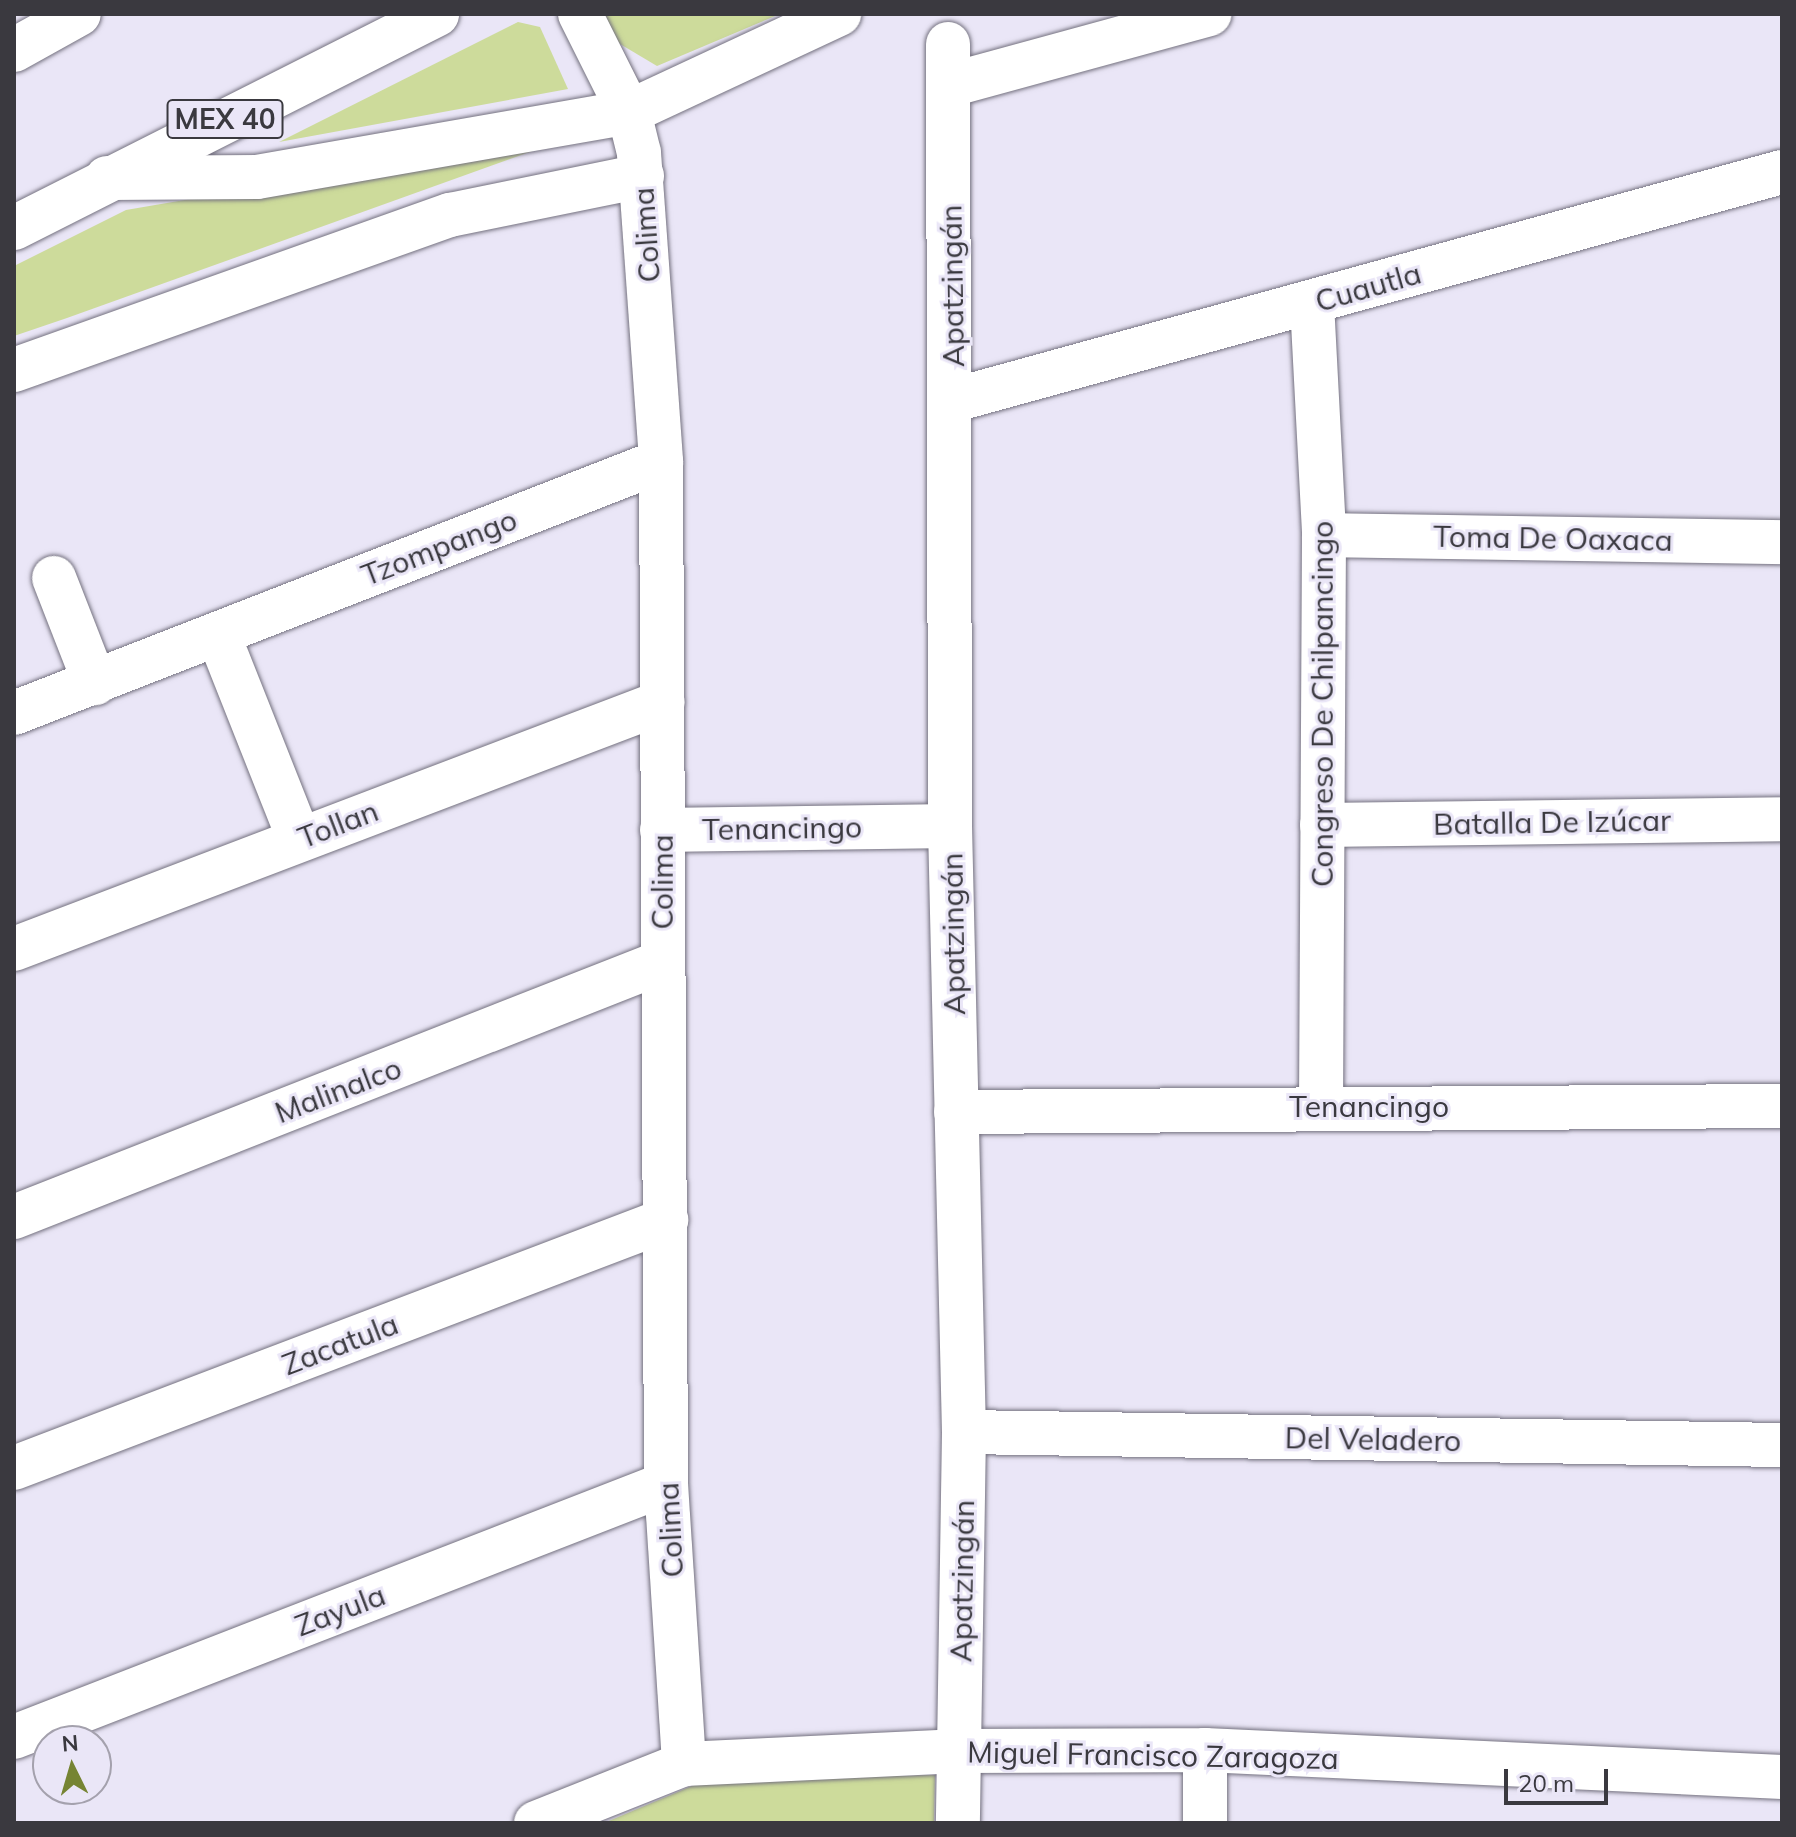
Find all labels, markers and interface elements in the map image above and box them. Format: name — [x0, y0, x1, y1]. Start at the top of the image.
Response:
road number: MEX 40 — [165, 95, 285, 143]
street label: Colima — [625, 186, 667, 284]
street label: Apatzingán — [933, 204, 971, 368]
street label: Cuautla — [1311, 255, 1425, 319]
street label: Tzompango — [356, 501, 522, 593]
street label: Toma De Oaxaca — [1433, 518, 1673, 558]
street label: Congreso De Chilpancingo — [1304, 521, 1340, 887]
street label: Tollan — [293, 792, 383, 856]
street label: Batalla De Izúcar — [1433, 802, 1671, 842]
street label: Tenancingo — [702, 809, 862, 847]
street label: Colima — [644, 834, 680, 930]
street label: Apatzingán — [934, 852, 972, 1016]
street label: Malinalco — [270, 1049, 406, 1131]
street label: Tenancingo — [1289, 1088, 1449, 1124]
street label: Zacatula — [277, 1305, 403, 1383]
street label: Del Veladero — [1284, 1419, 1462, 1459]
street label: Colima — [650, 1482, 690, 1578]
street label: Apatzingán — [943, 1499, 981, 1663]
street label: Zayula — [290, 1576, 390, 1644]
north arrow — [32, 1725, 112, 1805]
text: N — [61, 1728, 80, 1758]
street label: Miguel Francisco Zaragoza — [967, 1734, 1339, 1776]
scale bar — [1508, 1753, 1612, 1803]
text: 20 m — [1518, 1768, 1574, 1798]

